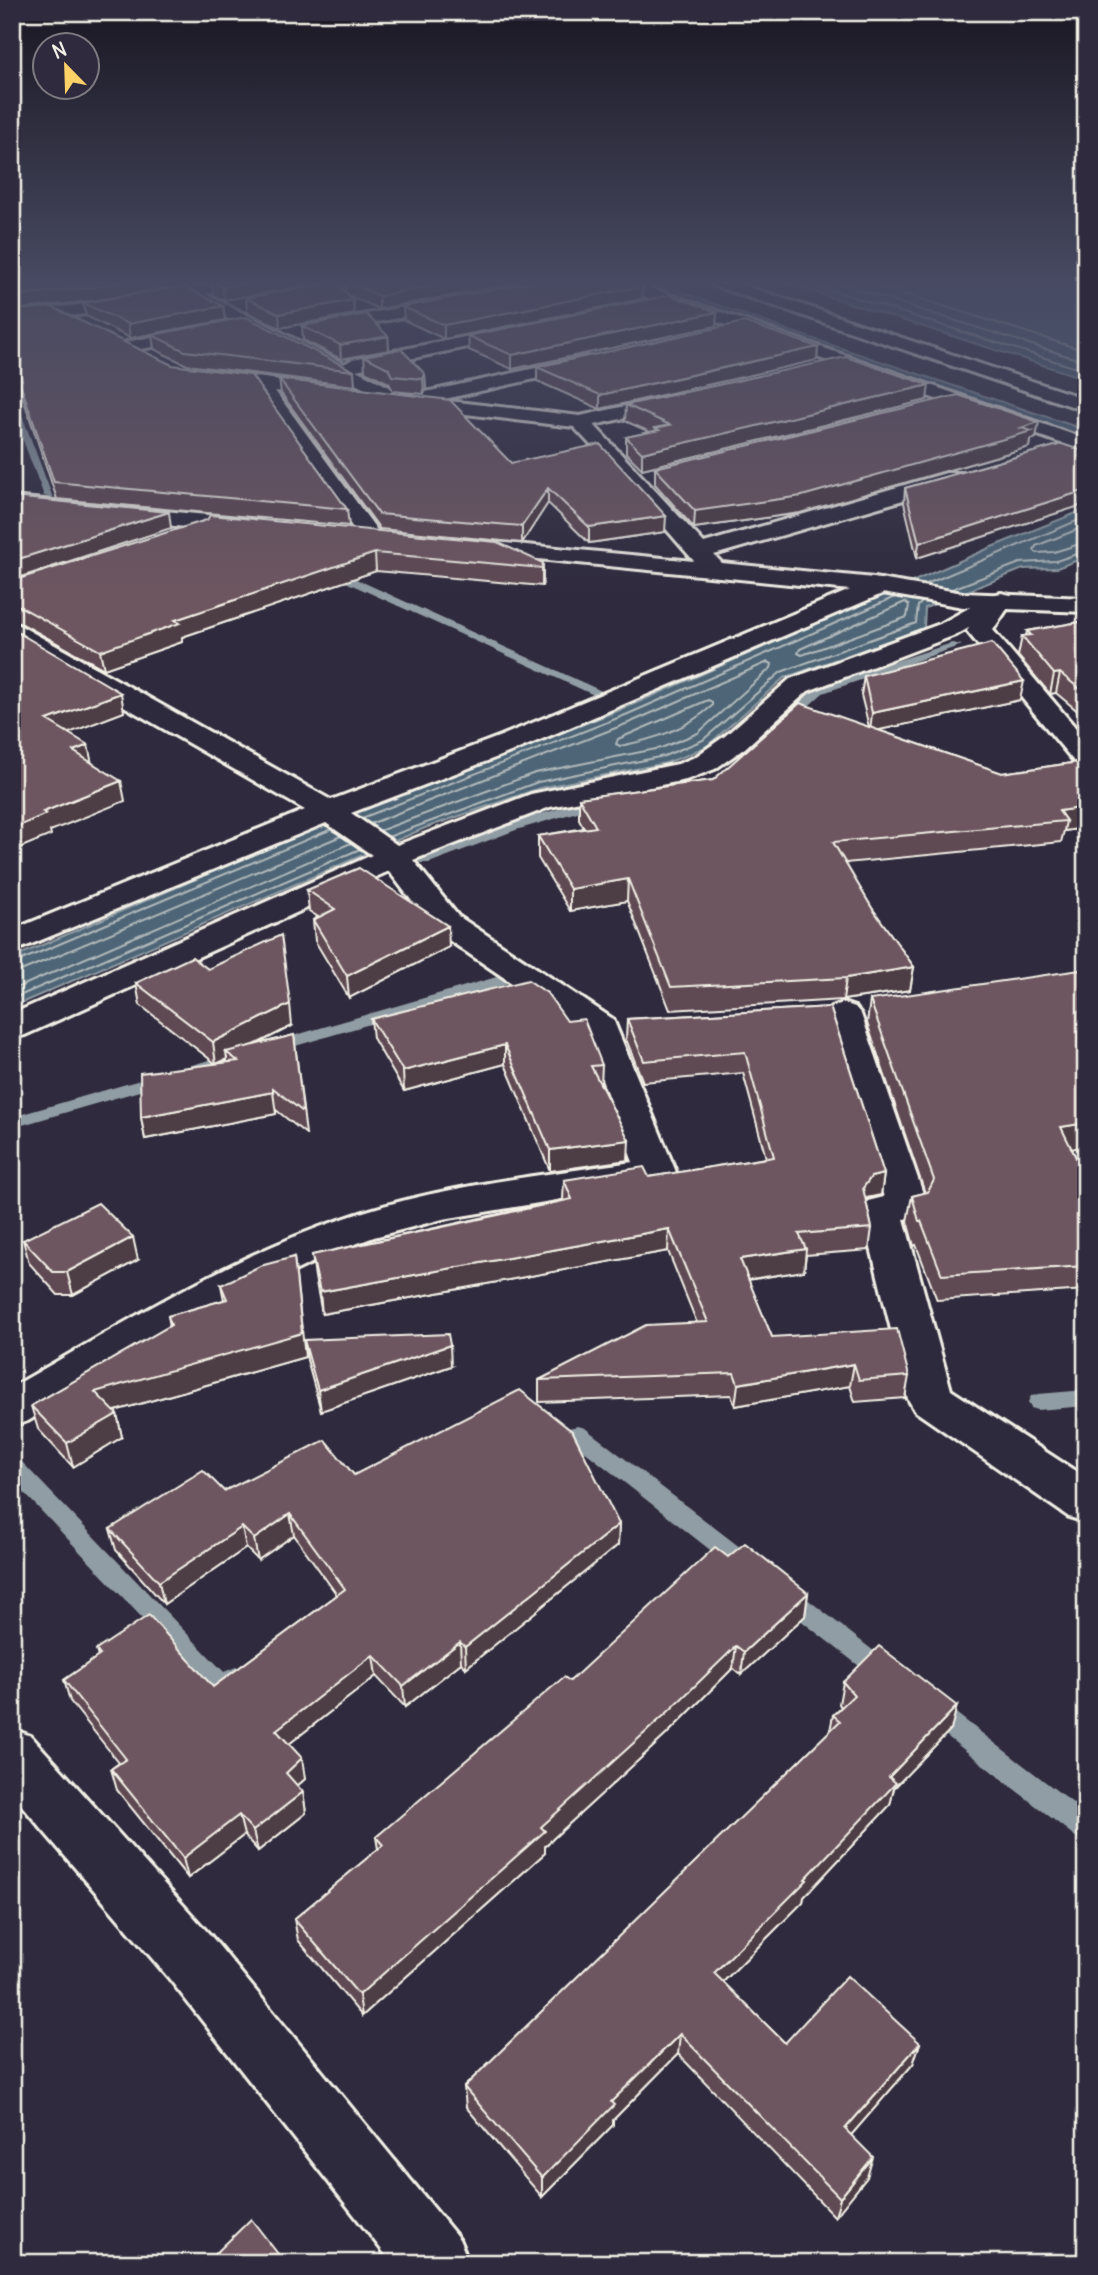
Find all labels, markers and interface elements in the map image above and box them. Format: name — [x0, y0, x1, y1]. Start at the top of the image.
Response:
north arrow — [32, 32, 102, 102]
text: N — [49, 37, 70, 64]

